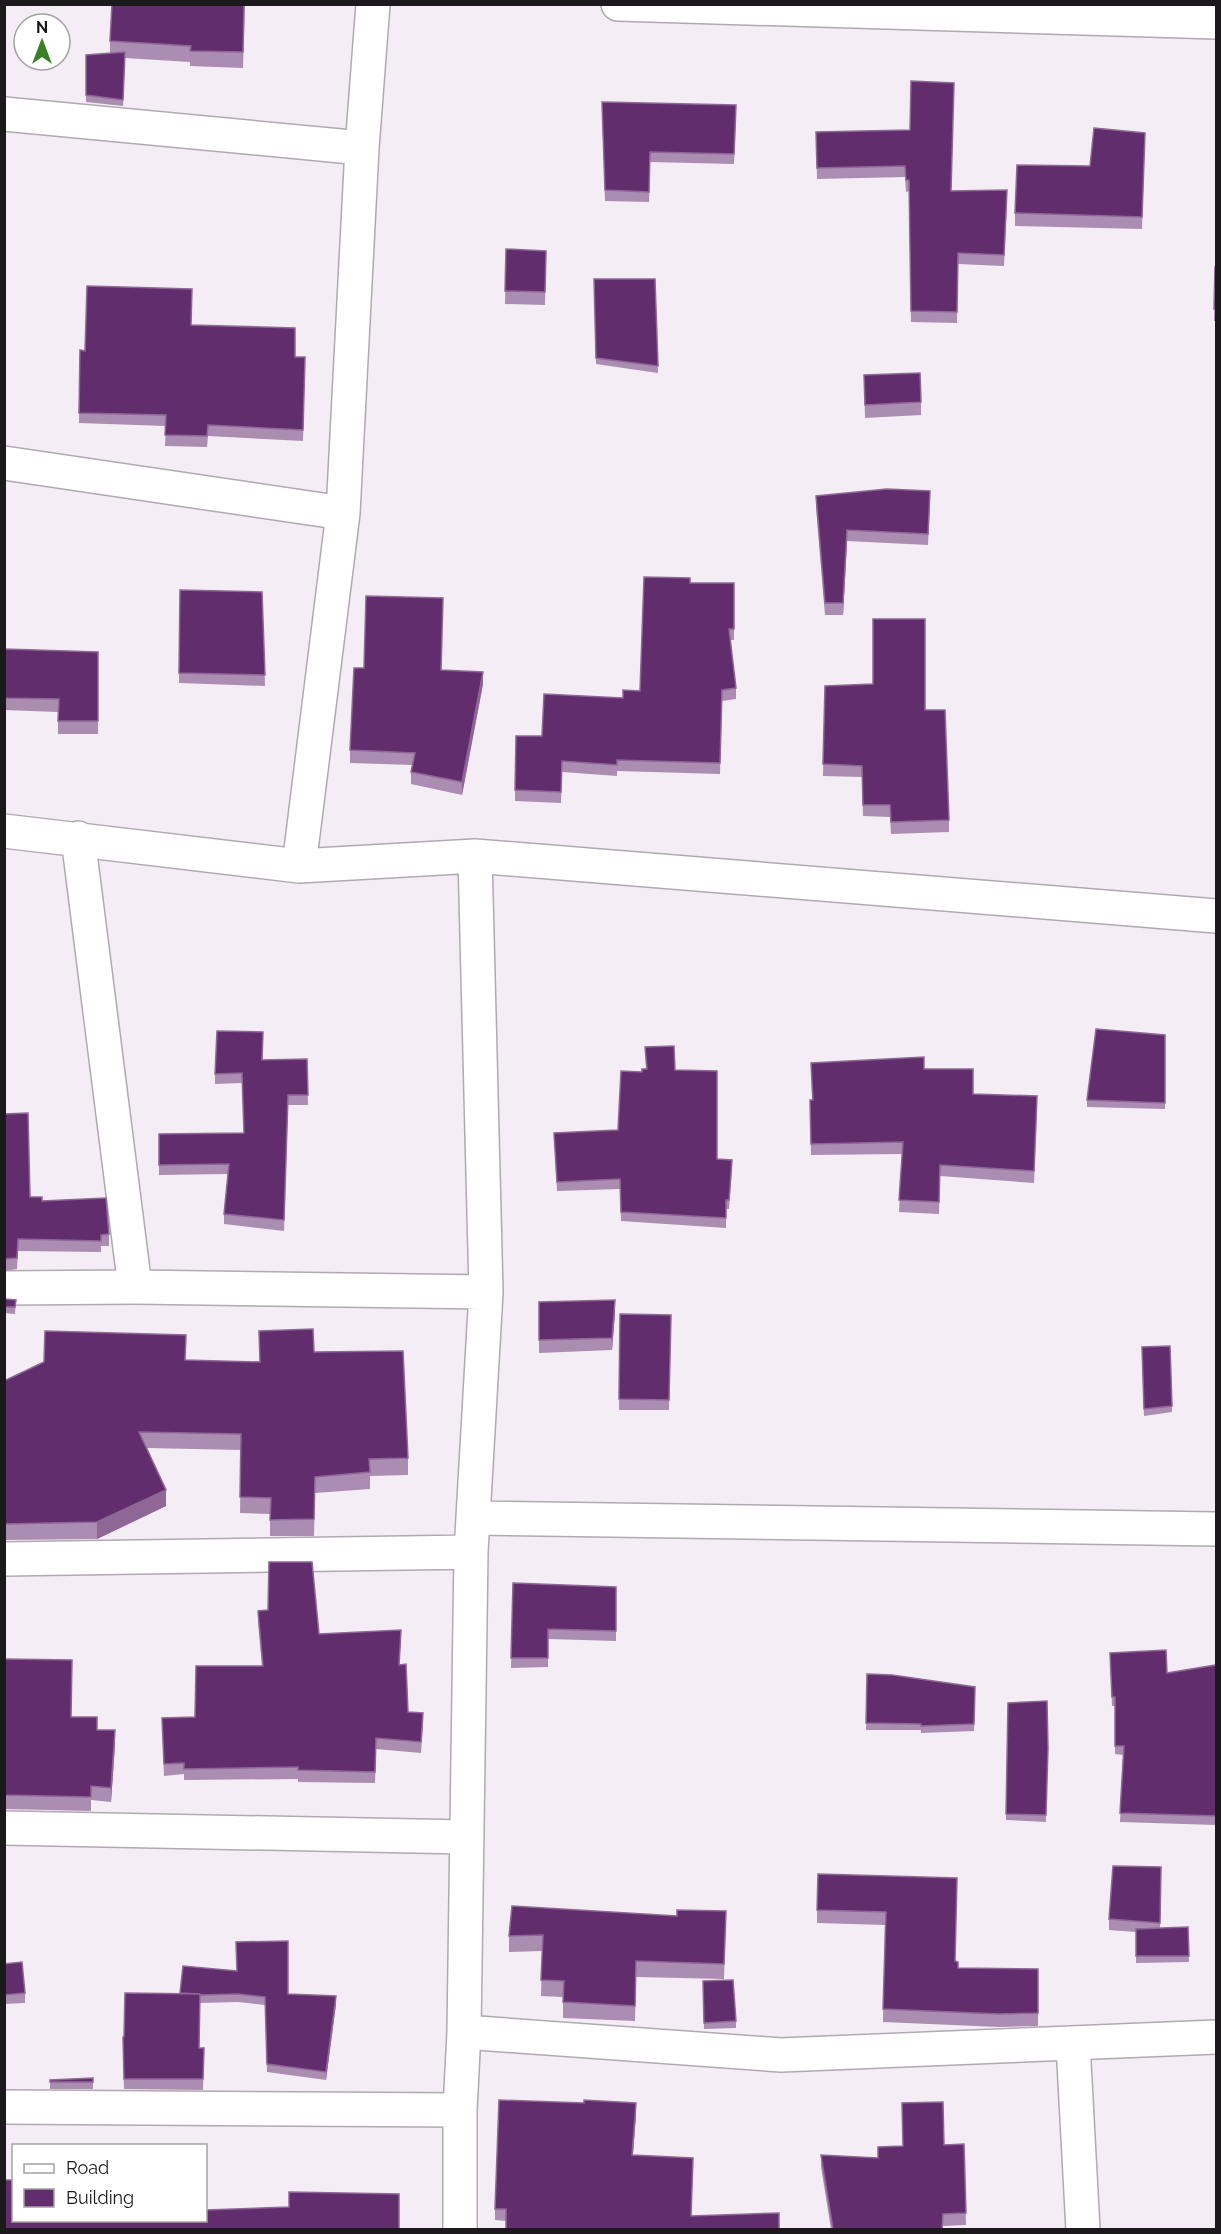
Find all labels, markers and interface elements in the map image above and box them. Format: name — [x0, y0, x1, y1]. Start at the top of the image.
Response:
north arrow — [12, 12, 72, 72]
text: N — [36, 18, 48, 37]
legend — [12, 2144, 207, 2222]
text: Road — [66, 2157, 109, 2178]
text: Building — [66, 2187, 134, 2208]

